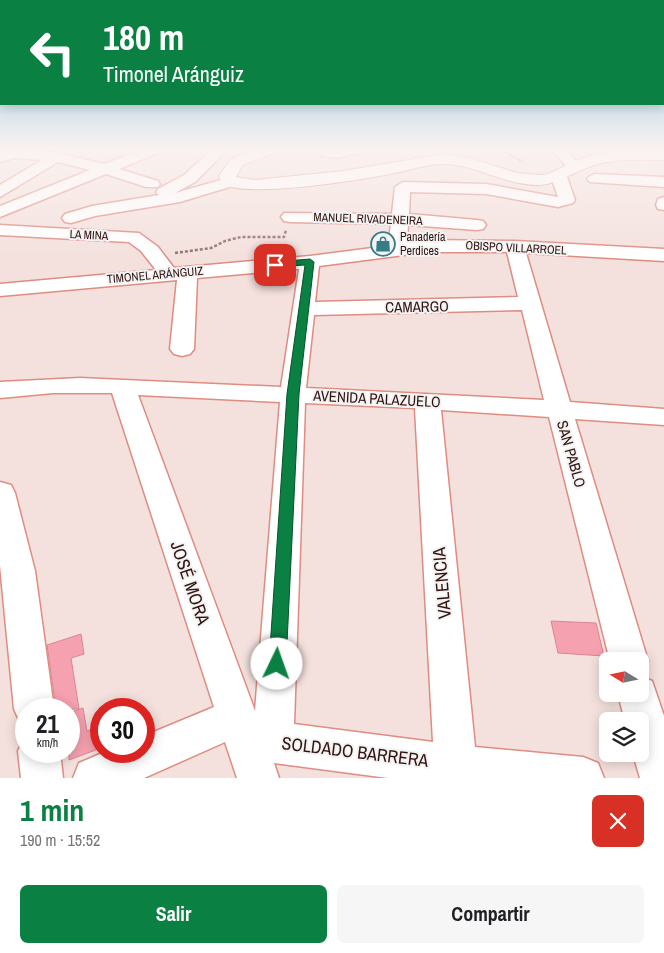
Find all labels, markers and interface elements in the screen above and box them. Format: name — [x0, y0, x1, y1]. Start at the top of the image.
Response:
text: 180 m — [103, 14, 184, 61]
icon: left — [20, 20, 85, 85]
text: Timonel Aránguiz — [103, 59, 244, 89]
street label: MANUEL RIVADENEIRA — [313, 209, 423, 229]
street label: LA MINA — [69, 226, 109, 244]
place label: Panadería Perdices — [400, 229, 446, 259]
shop icon: Panadería Perdices — [370, 231, 396, 257]
street label: OBISPO VILLARROEL — [465, 237, 567, 259]
pin — [254, 244, 296, 286]
icon: arrive — [261, 251, 289, 279]
street label: TIMONEL ARÁNGUIZ — [106, 263, 204, 287]
street label: CAMARGO — [385, 295, 449, 318]
street label: AVENIDA PALAZUELO — [312, 385, 441, 412]
street label: SAN PABLO — [552, 418, 591, 490]
street label: JOSÉ MORA — [164, 538, 216, 628]
street label: VALENCIA — [426, 546, 457, 620]
position arrow — [250, 637, 302, 689]
north arrow — [599, 652, 649, 702]
map controls — [599, 652, 649, 762]
speed limit sign: 30 — [90, 698, 155, 763]
text: 21 — [36, 707, 59, 741]
button: layers — [599, 712, 649, 762]
street label: SOLDADO BARRERA — [280, 730, 430, 773]
text: km/h — [37, 735, 58, 751]
text: 1 min — [20, 790, 84, 830]
button: close — [592, 795, 644, 847]
text: 190 m · 15:52 — [20, 829, 100, 851]
button: Salir — [20, 885, 327, 943]
button: Compartir — [337, 885, 644, 943]

